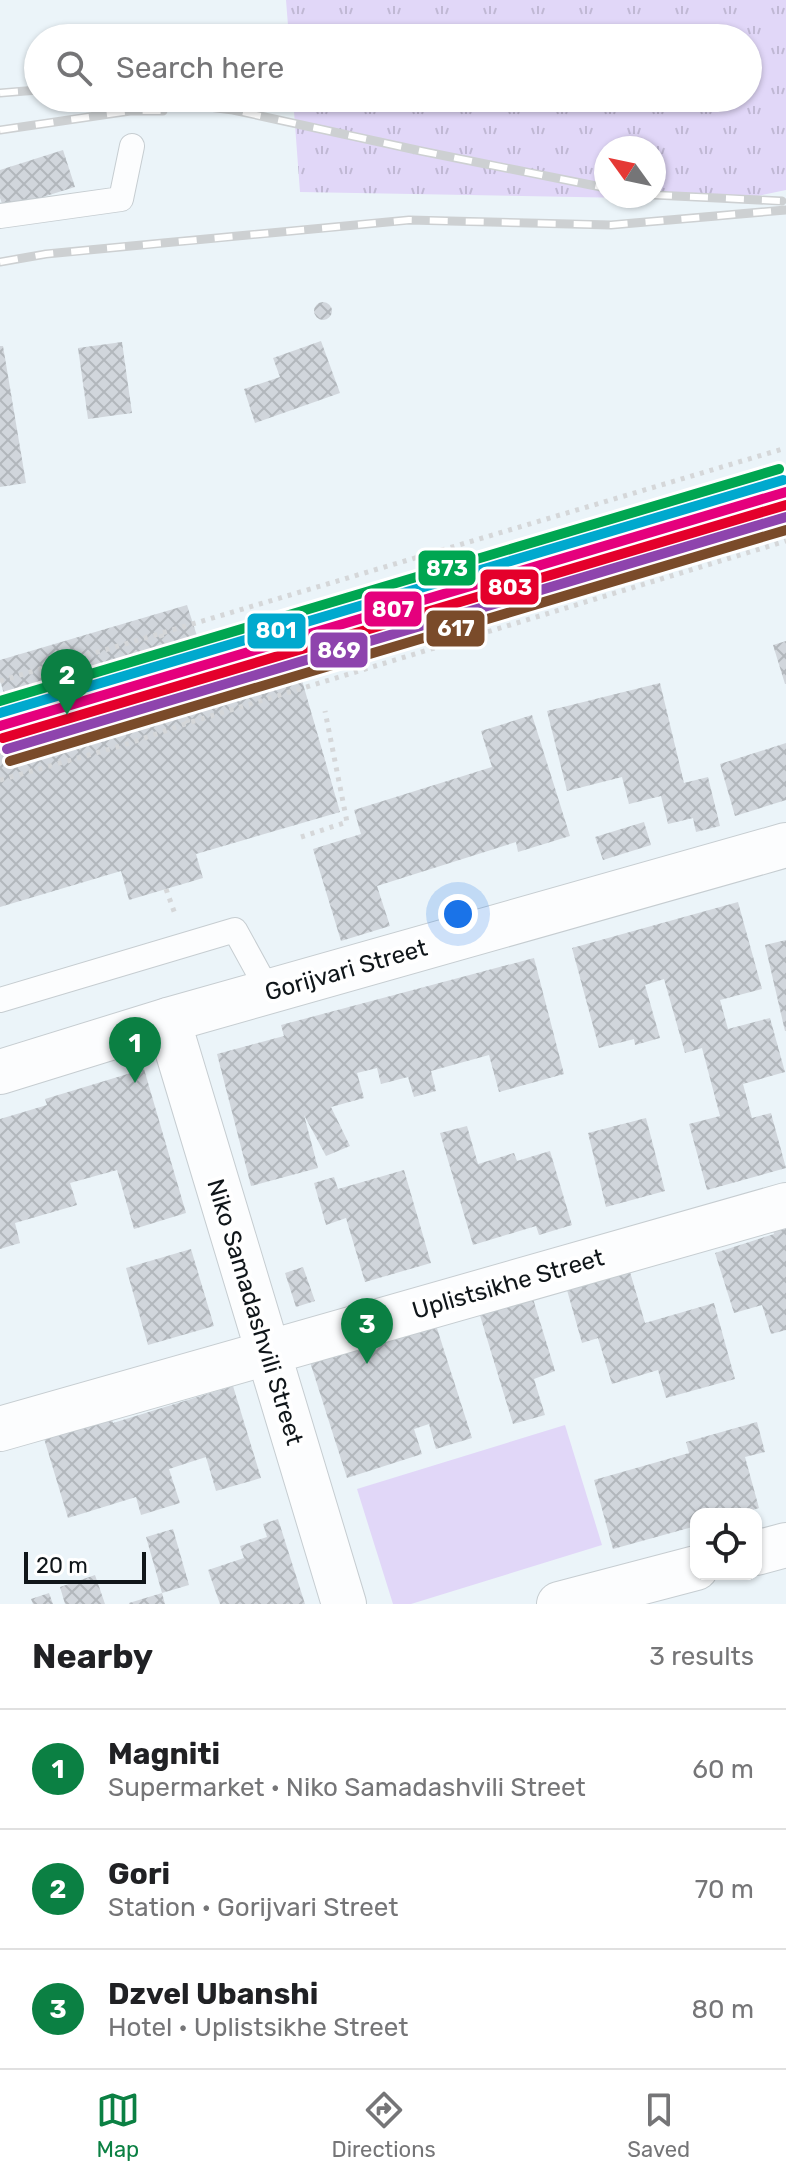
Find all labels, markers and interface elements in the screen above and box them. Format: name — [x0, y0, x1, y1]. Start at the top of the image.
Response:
search box — [24, 24, 762, 112]
icon: search — [52, 46, 96, 90]
text: Search here — [116, 50, 284, 86]
north arrow — [594, 136, 666, 208]
line badge: 873 — [417, 549, 477, 587]
text: 873 — [426, 555, 468, 582]
line badge: 803 — [479, 568, 540, 606]
text: 803 — [488, 574, 532, 601]
line badge: 807 — [363, 590, 423, 628]
text: 807 — [372, 596, 415, 623]
line badge: 617 — [425, 609, 486, 648]
line badge: 801 — [246, 612, 307, 650]
text: 617 — [437, 615, 475, 642]
text: 801 — [256, 617, 296, 644]
line badge: 869 — [309, 631, 369, 669]
text: 869 — [317, 637, 361, 664]
pin: 2 — [41, 649, 93, 715]
your location — [438, 894, 478, 934]
street label: Gorijvari Street — [262, 933, 430, 1007]
pin: 1 — [109, 1017, 161, 1083]
street label: Niko Samadashvili Street — [201, 1176, 309, 1448]
street label: Uplistsikhe Street — [409, 1243, 607, 1325]
pin: 3 — [341, 1298, 393, 1364]
map controls — [690, 1508, 762, 1580]
button: locate — [690, 1508, 762, 1580]
scale bar — [24, 1548, 146, 1584]
text: 20 m — [36, 1552, 88, 1579]
text: Nearby — [32, 1636, 153, 1677]
text: 3 results — [649, 1641, 754, 1672]
text: Magniti — [108, 1736, 220, 1772]
text: 1 — [52, 1754, 64, 1785]
text: 60 m — [692, 1754, 754, 1785]
text: Supermarket · Niko Samadashvili Street — [108, 1772, 586, 1803]
text: Gori — [108, 1856, 170, 1892]
text: 2 — [50, 1874, 66, 1905]
text: 70 m — [695, 1874, 754, 1905]
text: Station · Gorijvari Street — [108, 1892, 398, 1923]
text: Dzvel Ubanshi — [108, 1976, 318, 2012]
text: 3 — [49, 1994, 67, 2025]
text: 80 m — [691, 1994, 754, 2025]
text: Hotel · Uplistsikhe Street — [108, 2012, 408, 2043]
tab: Map — [96, 2088, 140, 2163]
tab: Directions — [331, 2088, 436, 2163]
tab: Saved — [627, 2088, 690, 2163]

